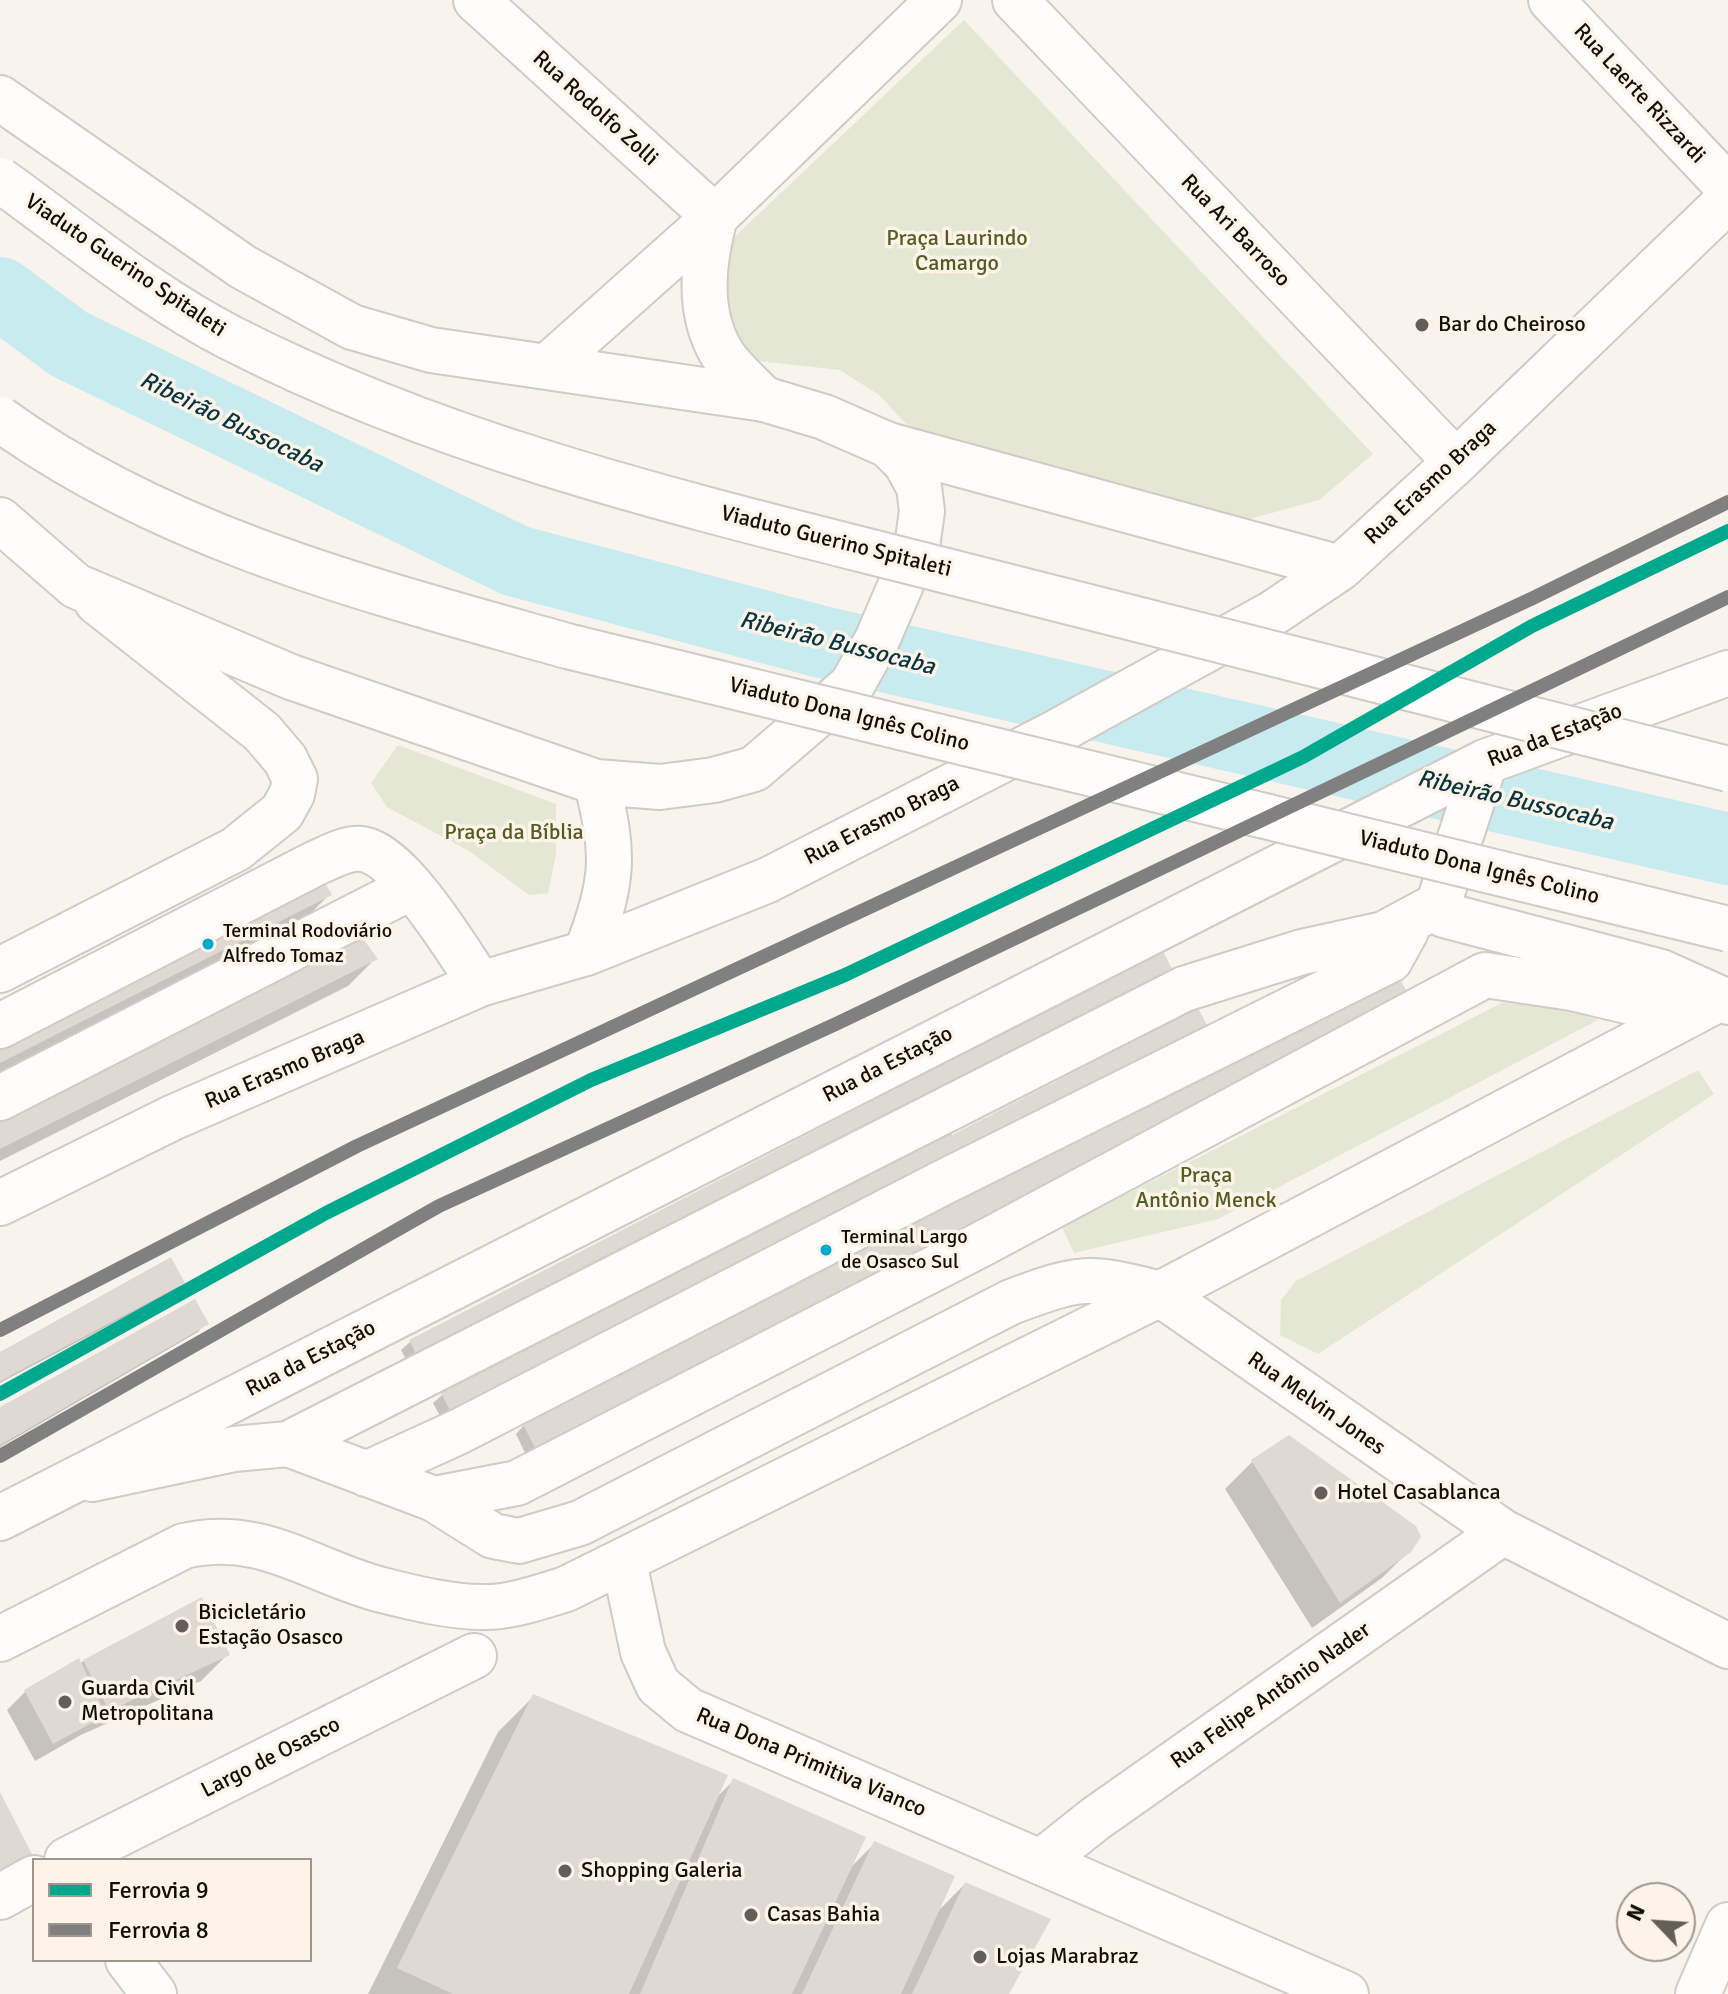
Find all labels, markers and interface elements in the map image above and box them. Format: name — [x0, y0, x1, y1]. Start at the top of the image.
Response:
street label: Rua Laerte Rizzardi — [1567, 19, 1711, 169]
street label: Rua Rodolfo Zolli — [527, 46, 663, 172]
street label: Rua Ari Barroso — [1175, 169, 1295, 293]
street label: Viaduto Guerino Spitaleti — [20, 189, 230, 343]
park label: Praça Laurindo Camargo — [886, 226, 1028, 278]
place label: Bar do Cheiroso — [1438, 312, 1586, 338]
marker: Bar do Cheiroso — [1413, 316, 1431, 334]
water label: Ribeirão Bussocaba — [135, 366, 327, 480]
street label: Rua Erasmo Braga — [1360, 415, 1502, 551]
street label: Viaduto Guerino Spitaleti — [718, 501, 954, 583]
water label: Ribeirão Bussocaba — [736, 606, 938, 682]
street label: Viaduto Dona Ignês Colino — [726, 672, 972, 758]
street label: Rua da Estação — [1484, 698, 1626, 774]
water label: Ribeirão Bussocaba — [1414, 764, 1616, 838]
street label: Rua Erasmo Braga — [800, 771, 964, 871]
park label: Praça da Bíblia — [444, 820, 584, 846]
street label: Viaduto Dona Ignês Colino — [1356, 825, 1602, 911]
place label: Terminal Rodoviário Alfredo Tomaz — [223, 920, 392, 967]
marker: Terminal Rodoviário Alfredo Tomaz — [200, 936, 216, 952]
street label: Rua da Estação — [819, 1021, 957, 1109]
street label: Rua Erasmo Braga — [201, 1025, 369, 1115]
park label: Praça Antônio Menck — [1136, 1163, 1276, 1214]
place label: Terminal Largo de Osasco Sul — [841, 1226, 968, 1273]
marker: Terminal Largo de Osasco Sul — [818, 1242, 834, 1258]
street label: Rua da Estação — [242, 1315, 380, 1403]
street label: Rua Melvin Jones — [1242, 1347, 1390, 1461]
place label: Hotel Casablanca — [1337, 1480, 1501, 1506]
marker: Hotel Casablanca — [1312, 1484, 1330, 1502]
place label: Bicicletário Estação Osasco — [198, 1600, 343, 1652]
marker: Bicicletário Estação Osasco — [173, 1617, 191, 1635]
street label: Rua Felipe Antônio Nader — [1166, 1617, 1376, 1775]
place label: Guarda Civil Metropolitana — [81, 1676, 214, 1728]
marker: Guarda Civil Metropolitana — [56, 1693, 74, 1711]
street label: Rua Dona Primitiva Vianco — [692, 1703, 930, 1823]
street label: Largo de Osasco — [197, 1712, 345, 1804]
legend — [32, 1858, 312, 1962]
place label: Shopping Galeria — [581, 1858, 743, 1884]
marker: Shopping Galeria — [556, 1862, 574, 1880]
text: Ferrovia 9 — [108, 1875, 209, 1905]
north arrow — [1616, 1882, 1696, 1962]
text: N — [1620, 1900, 1651, 1925]
place label: Casas Bahia — [767, 1902, 880, 1928]
marker: Casas Bahia — [742, 1906, 760, 1924]
text: Ferrovia 8 — [108, 1915, 209, 1945]
place label: Lojas Marabraz — [996, 1944, 1139, 1970]
marker: Lojas Marabraz — [971, 1948, 989, 1966]

